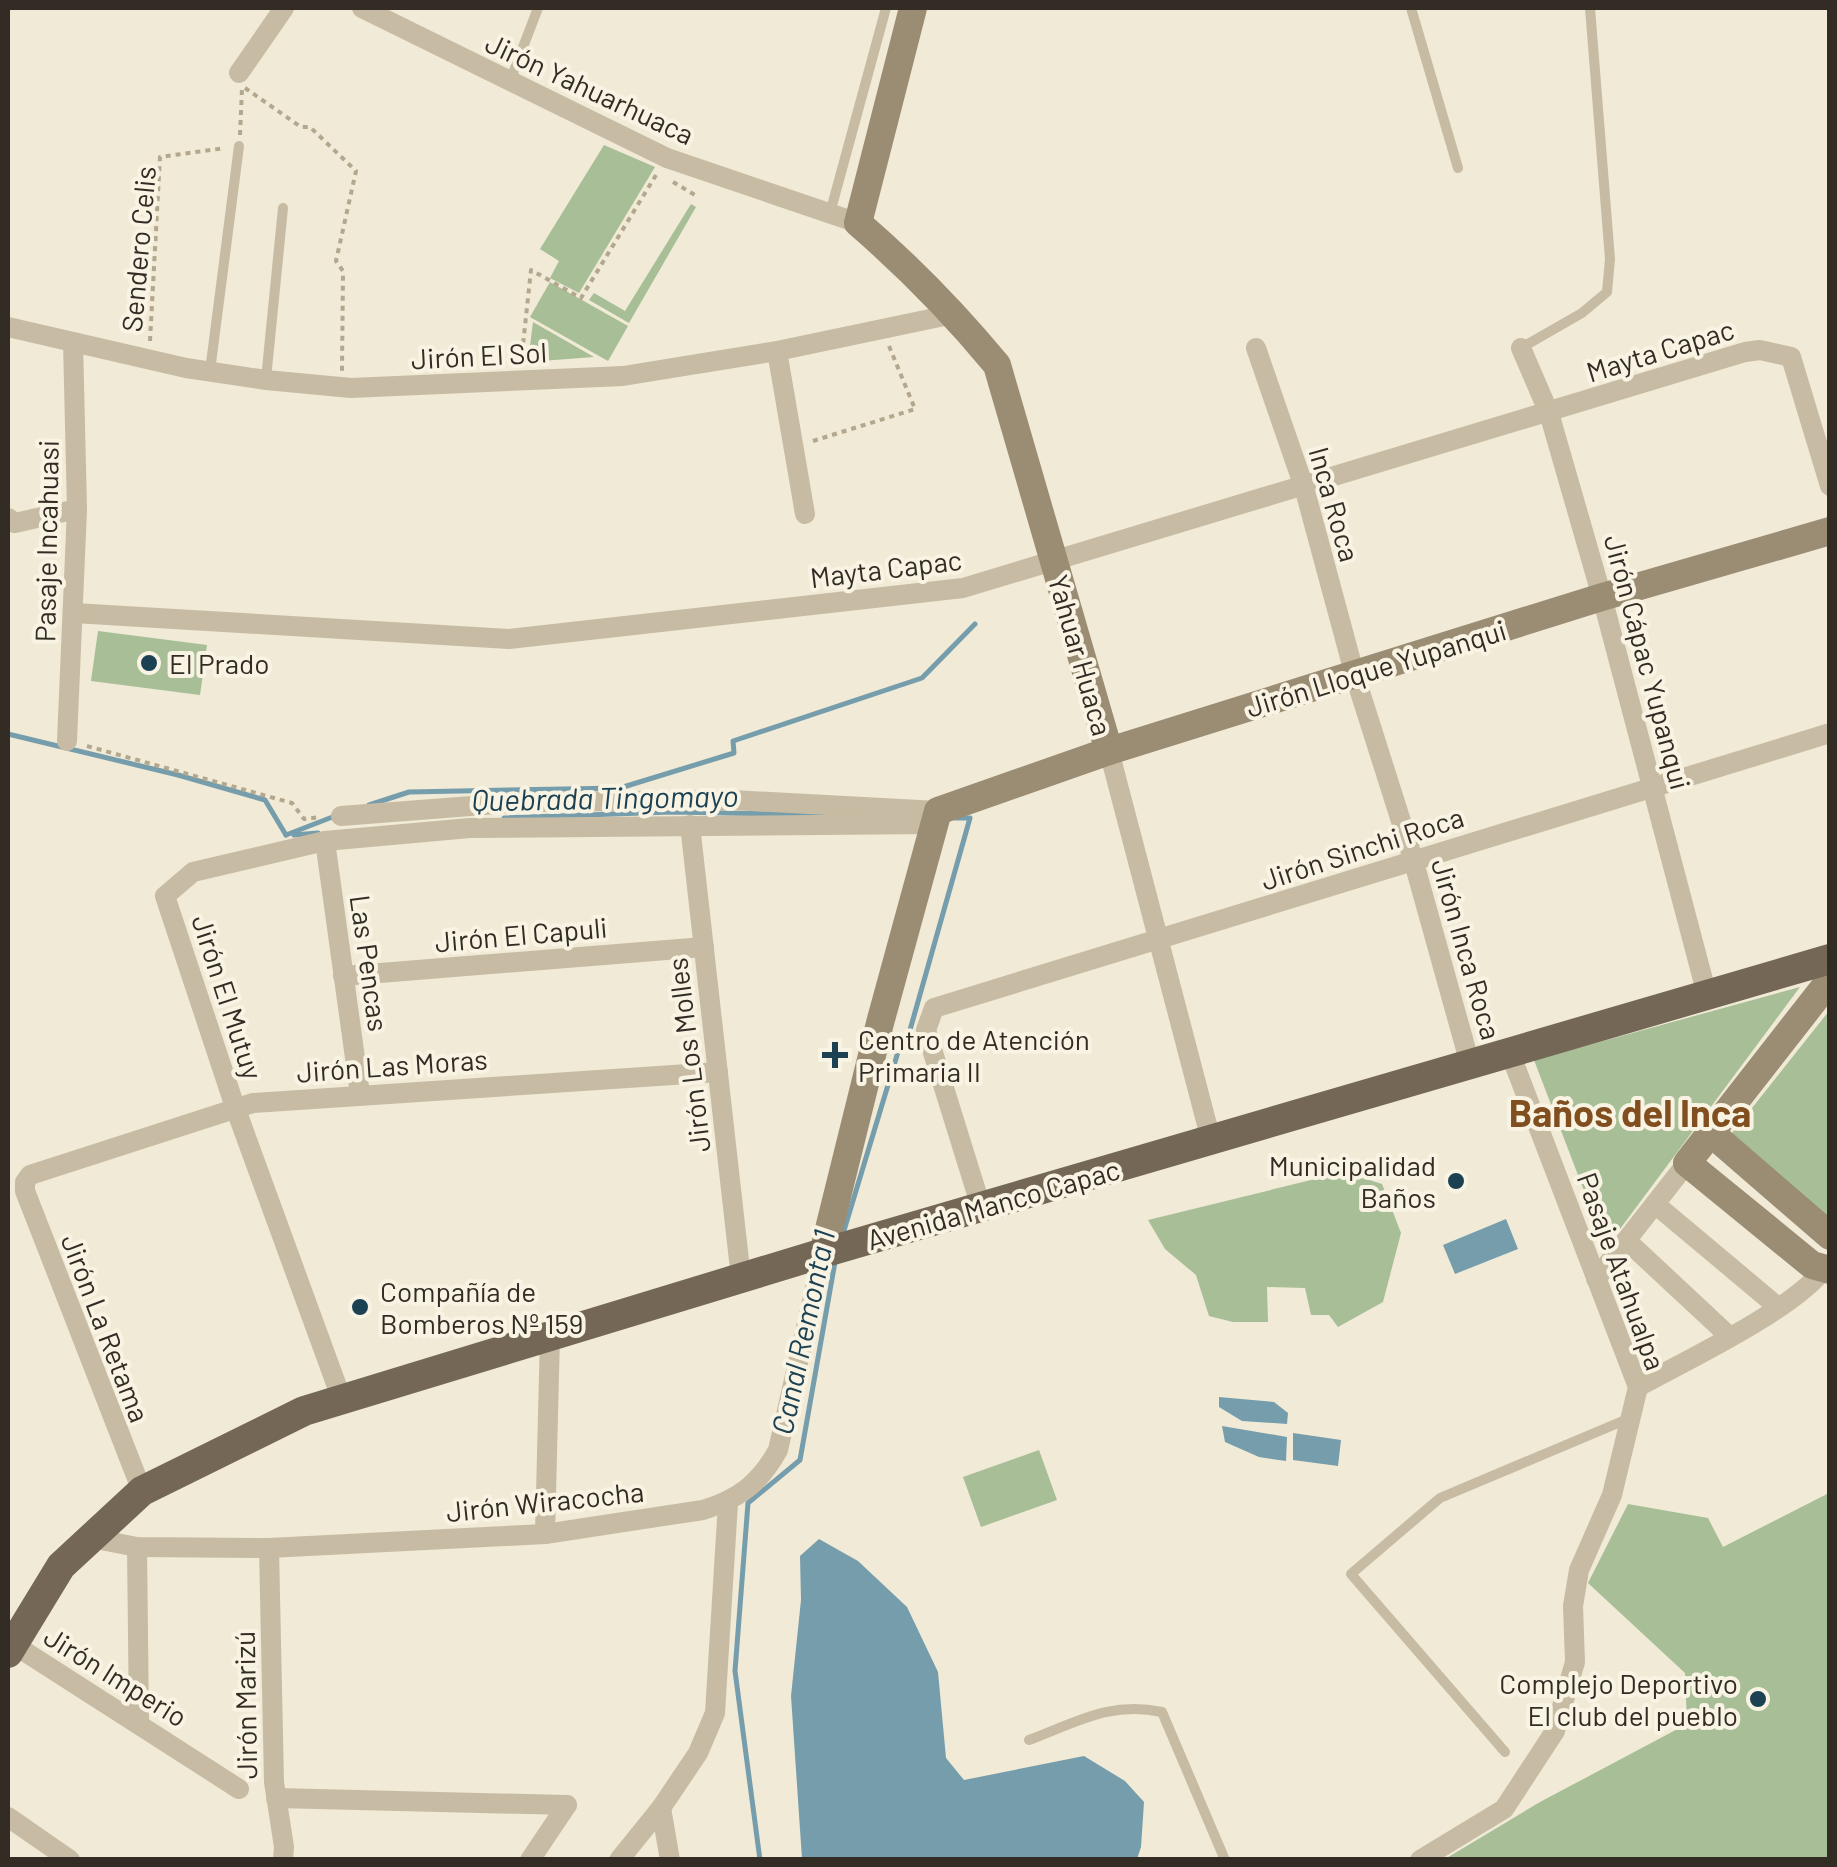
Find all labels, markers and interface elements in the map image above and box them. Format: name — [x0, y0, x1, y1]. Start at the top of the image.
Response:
street label: Jirón Yahuarhuaca — [480, 25, 700, 151]
street label: Sendero Celis — [114, 165, 162, 333]
street label: Mayta Capac — [1582, 311, 1738, 389]
street label: Jirón El Sol — [410, 334, 548, 376]
street label: Pasaje Incahuasi — [27, 440, 65, 642]
street label: Inca Roca — [1302, 443, 1368, 565]
street label: Jirón Cápac Yupanqui — [1598, 531, 1698, 793]
street label: Mayta Capac — [808, 542, 964, 594]
street label: Yahuar Huaca — [1042, 571, 1120, 739]
street label: Jirón Lloque Yupanqui — [1242, 612, 1510, 724]
place label: El Prado — [169, 646, 270, 680]
marker: El Prado — [138, 652, 160, 674]
water label: Quebrada Tingomayo — [471, 777, 739, 817]
street label: Jirón Sinchi Roca — [1256, 799, 1468, 897]
street label: Jirón Inca Roca — [1425, 855, 1509, 1043]
street label: Las Pencas — [344, 893, 396, 1033]
street label: Jirón El Mutuy — [185, 910, 271, 1084]
street label: Jirón El Capuli — [433, 910, 609, 958]
street label: Jirón Los Molles — [659, 956, 717, 1154]
place label: Centro de Atención Primaria II — [858, 1022, 1090, 1088]
street label: Jirón Las Moras — [295, 1041, 489, 1089]
marker: Centro de Atención Primaria II — [822, 1042, 848, 1068]
district label: Baños del Inca — [1509, 1089, 1751, 1135]
place label: Municipalidad Baños — [1269, 1148, 1436, 1214]
street label: Avenida Manco Capac — [863, 1152, 1123, 1256]
street label: Pasaje Atahualpa — [1571, 1168, 1673, 1374]
marker: Municipalidad Baños — [1445, 1170, 1467, 1192]
water label: Canal Remonta 1 — [763, 1226, 841, 1438]
street label: Jirón La Retama — [55, 1229, 157, 1427]
place label: Compañía de Bomberos Nº 159 — [380, 1274, 583, 1340]
marker: Compañía de Bomberos Nº 159 — [349, 1296, 371, 1318]
street label: Jirón Wiracocha — [444, 1474, 646, 1528]
street label: Jirón Imperio — [38, 1619, 194, 1733]
street label: Jirón Marizú — [227, 1631, 263, 1779]
place label: Complejo Deportivo El club del pueblo — [1499, 1666, 1738, 1732]
marker: Complejo Deportivo El club del pueblo — [1747, 1688, 1769, 1710]

